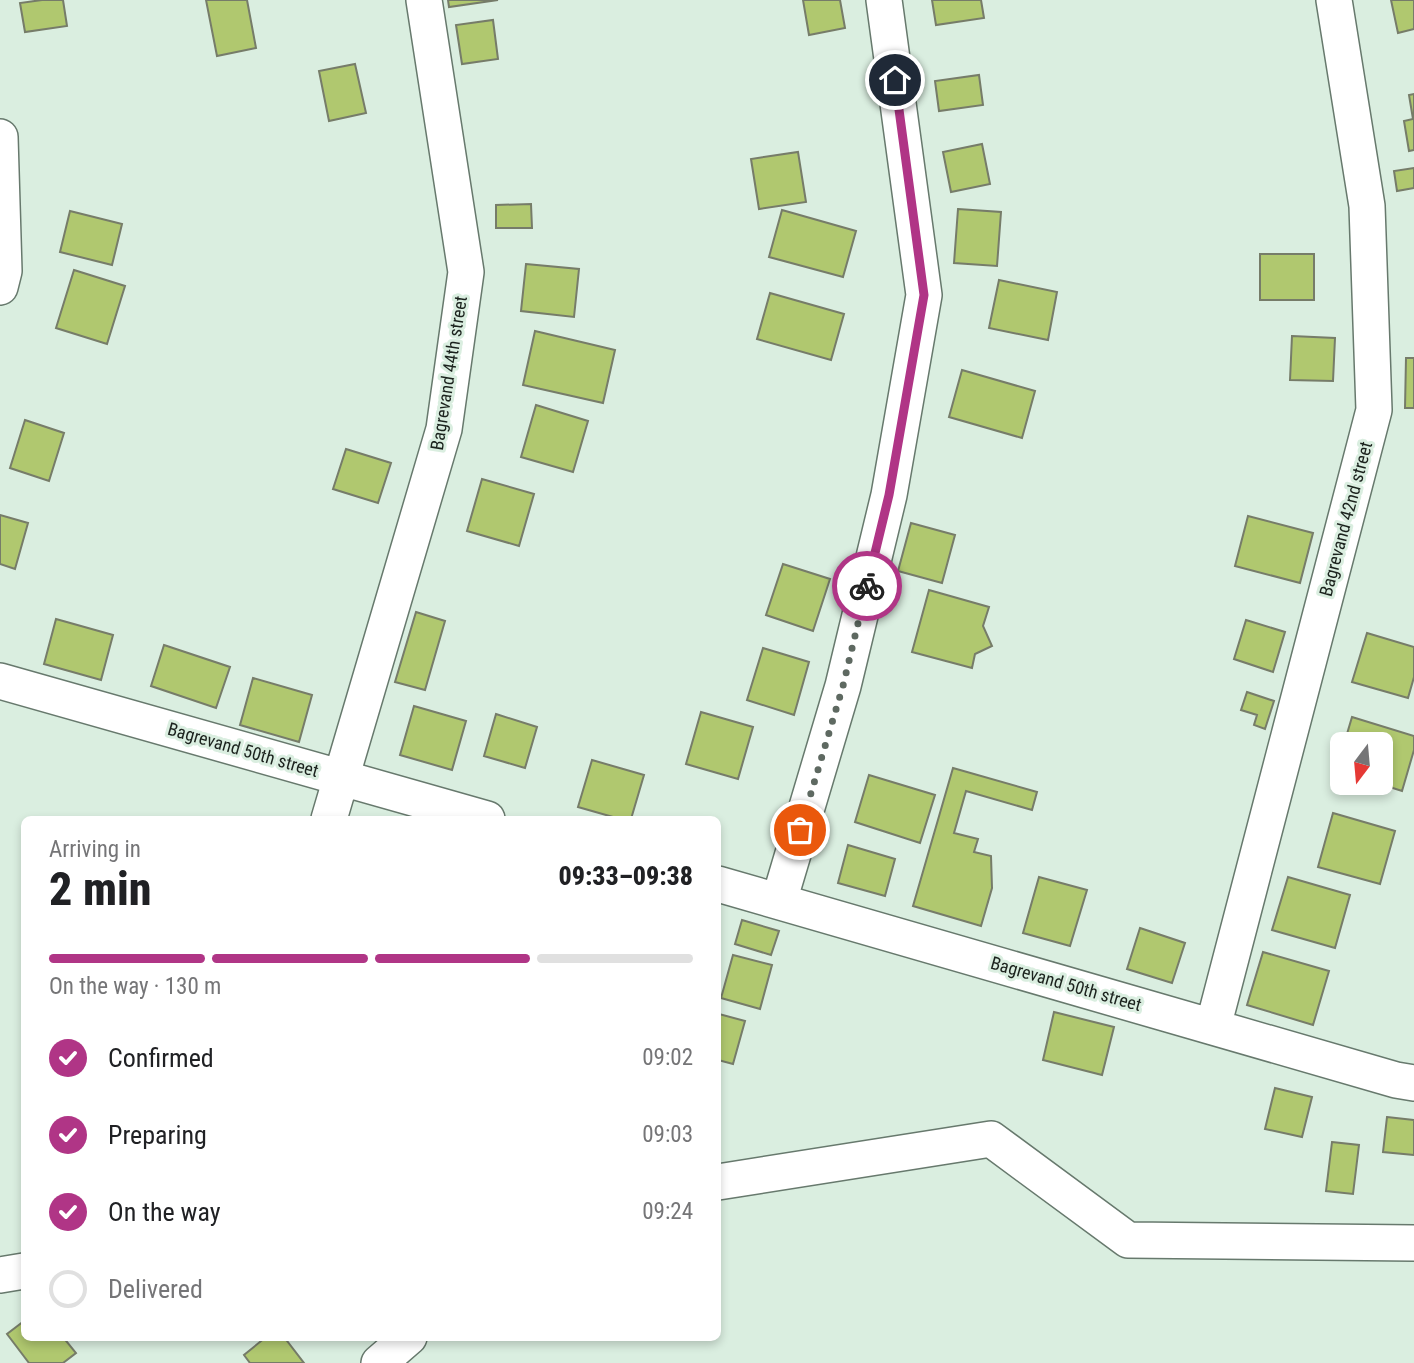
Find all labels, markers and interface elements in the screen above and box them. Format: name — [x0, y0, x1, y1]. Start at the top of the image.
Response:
pin — [865, 50, 925, 110]
icon: home — [876, 61, 914, 99]
street label: Bagrevand 44th street — [426, 294, 471, 452]
street label: Bagrevand 42nd street — [1315, 439, 1376, 599]
courier — [832, 551, 902, 621]
icon: bike — [848, 567, 886, 605]
street label: Bagrevand 50th street — [165, 718, 321, 781]
north arrow — [1330, 732, 1393, 794]
map controls — [1330, 732, 1393, 795]
pin — [770, 800, 830, 860]
icon: bag — [781, 811, 819, 849]
text: Arriving in — [49, 836, 141, 863]
text: 09:33–09:38 — [559, 861, 693, 891]
text: 2 min — [49, 862, 152, 916]
street label: Bagrevand 50th street — [988, 952, 1144, 1015]
text: On the way · 130 m — [49, 973, 221, 1000]
icon: check — [49, 1039, 87, 1077]
text: Confirmed — [108, 1043, 214, 1073]
text: 09:02 — [642, 1044, 693, 1071]
icon: check — [49, 1116, 87, 1154]
text: Preparing — [108, 1120, 207, 1150]
text: 09:03 — [642, 1121, 693, 1148]
icon: check — [49, 1193, 87, 1231]
text: On the way — [108, 1197, 221, 1227]
text: 09:24 — [642, 1198, 693, 1225]
text: Delivered — [108, 1274, 203, 1304]

